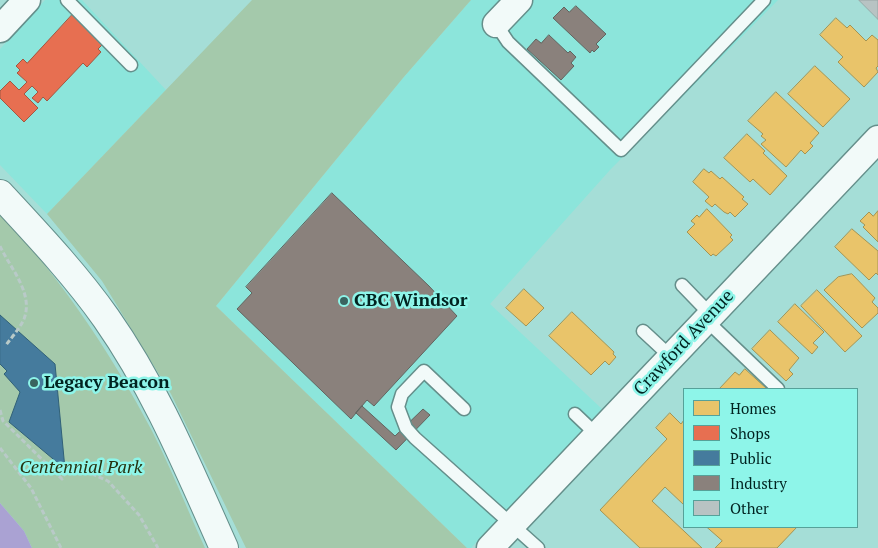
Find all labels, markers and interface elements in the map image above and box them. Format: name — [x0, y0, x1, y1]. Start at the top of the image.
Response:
street label: Crawford Avenue — [629, 286, 739, 400]
place label: CBC Windsor — [354, 290, 468, 312]
marker: CBC Windsor — [338, 295, 350, 307]
place label: Legacy Beacon — [44, 372, 170, 394]
marker: Legacy Beacon — [28, 377, 40, 389]
legend — [683, 388, 858, 528]
text: Homes — [730, 398, 776, 418]
text: Shops — [730, 423, 770, 443]
text: Public — [730, 448, 772, 468]
park label: Centennial Park — [20, 457, 142, 479]
text: Industry — [730, 473, 787, 493]
text: Other — [730, 498, 769, 518]

